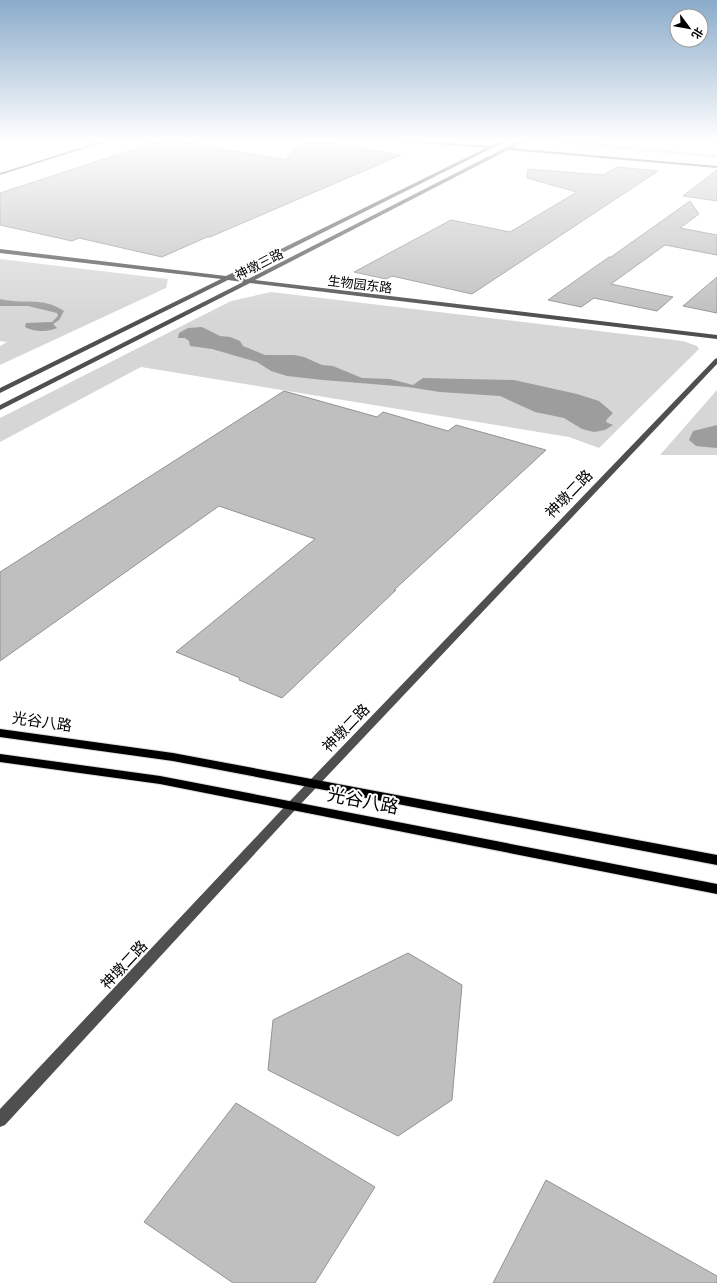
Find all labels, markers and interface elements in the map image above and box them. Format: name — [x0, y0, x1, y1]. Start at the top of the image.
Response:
north arrow — [669, 8, 709, 48]
text: 北 — [689, 25, 706, 42]
street label: 神墩三路 — [232, 245, 286, 284]
street label: 生物园东路 — [327, 272, 393, 297]
street label: 神墩二路 — [541, 465, 596, 522]
street label: 神墩二路 — [318, 699, 373, 756]
street label: 光谷八路 — [11, 708, 73, 735]
street label: 光谷八路 — [326, 782, 401, 819]
street label: 神墩二路 — [96, 936, 151, 993]

